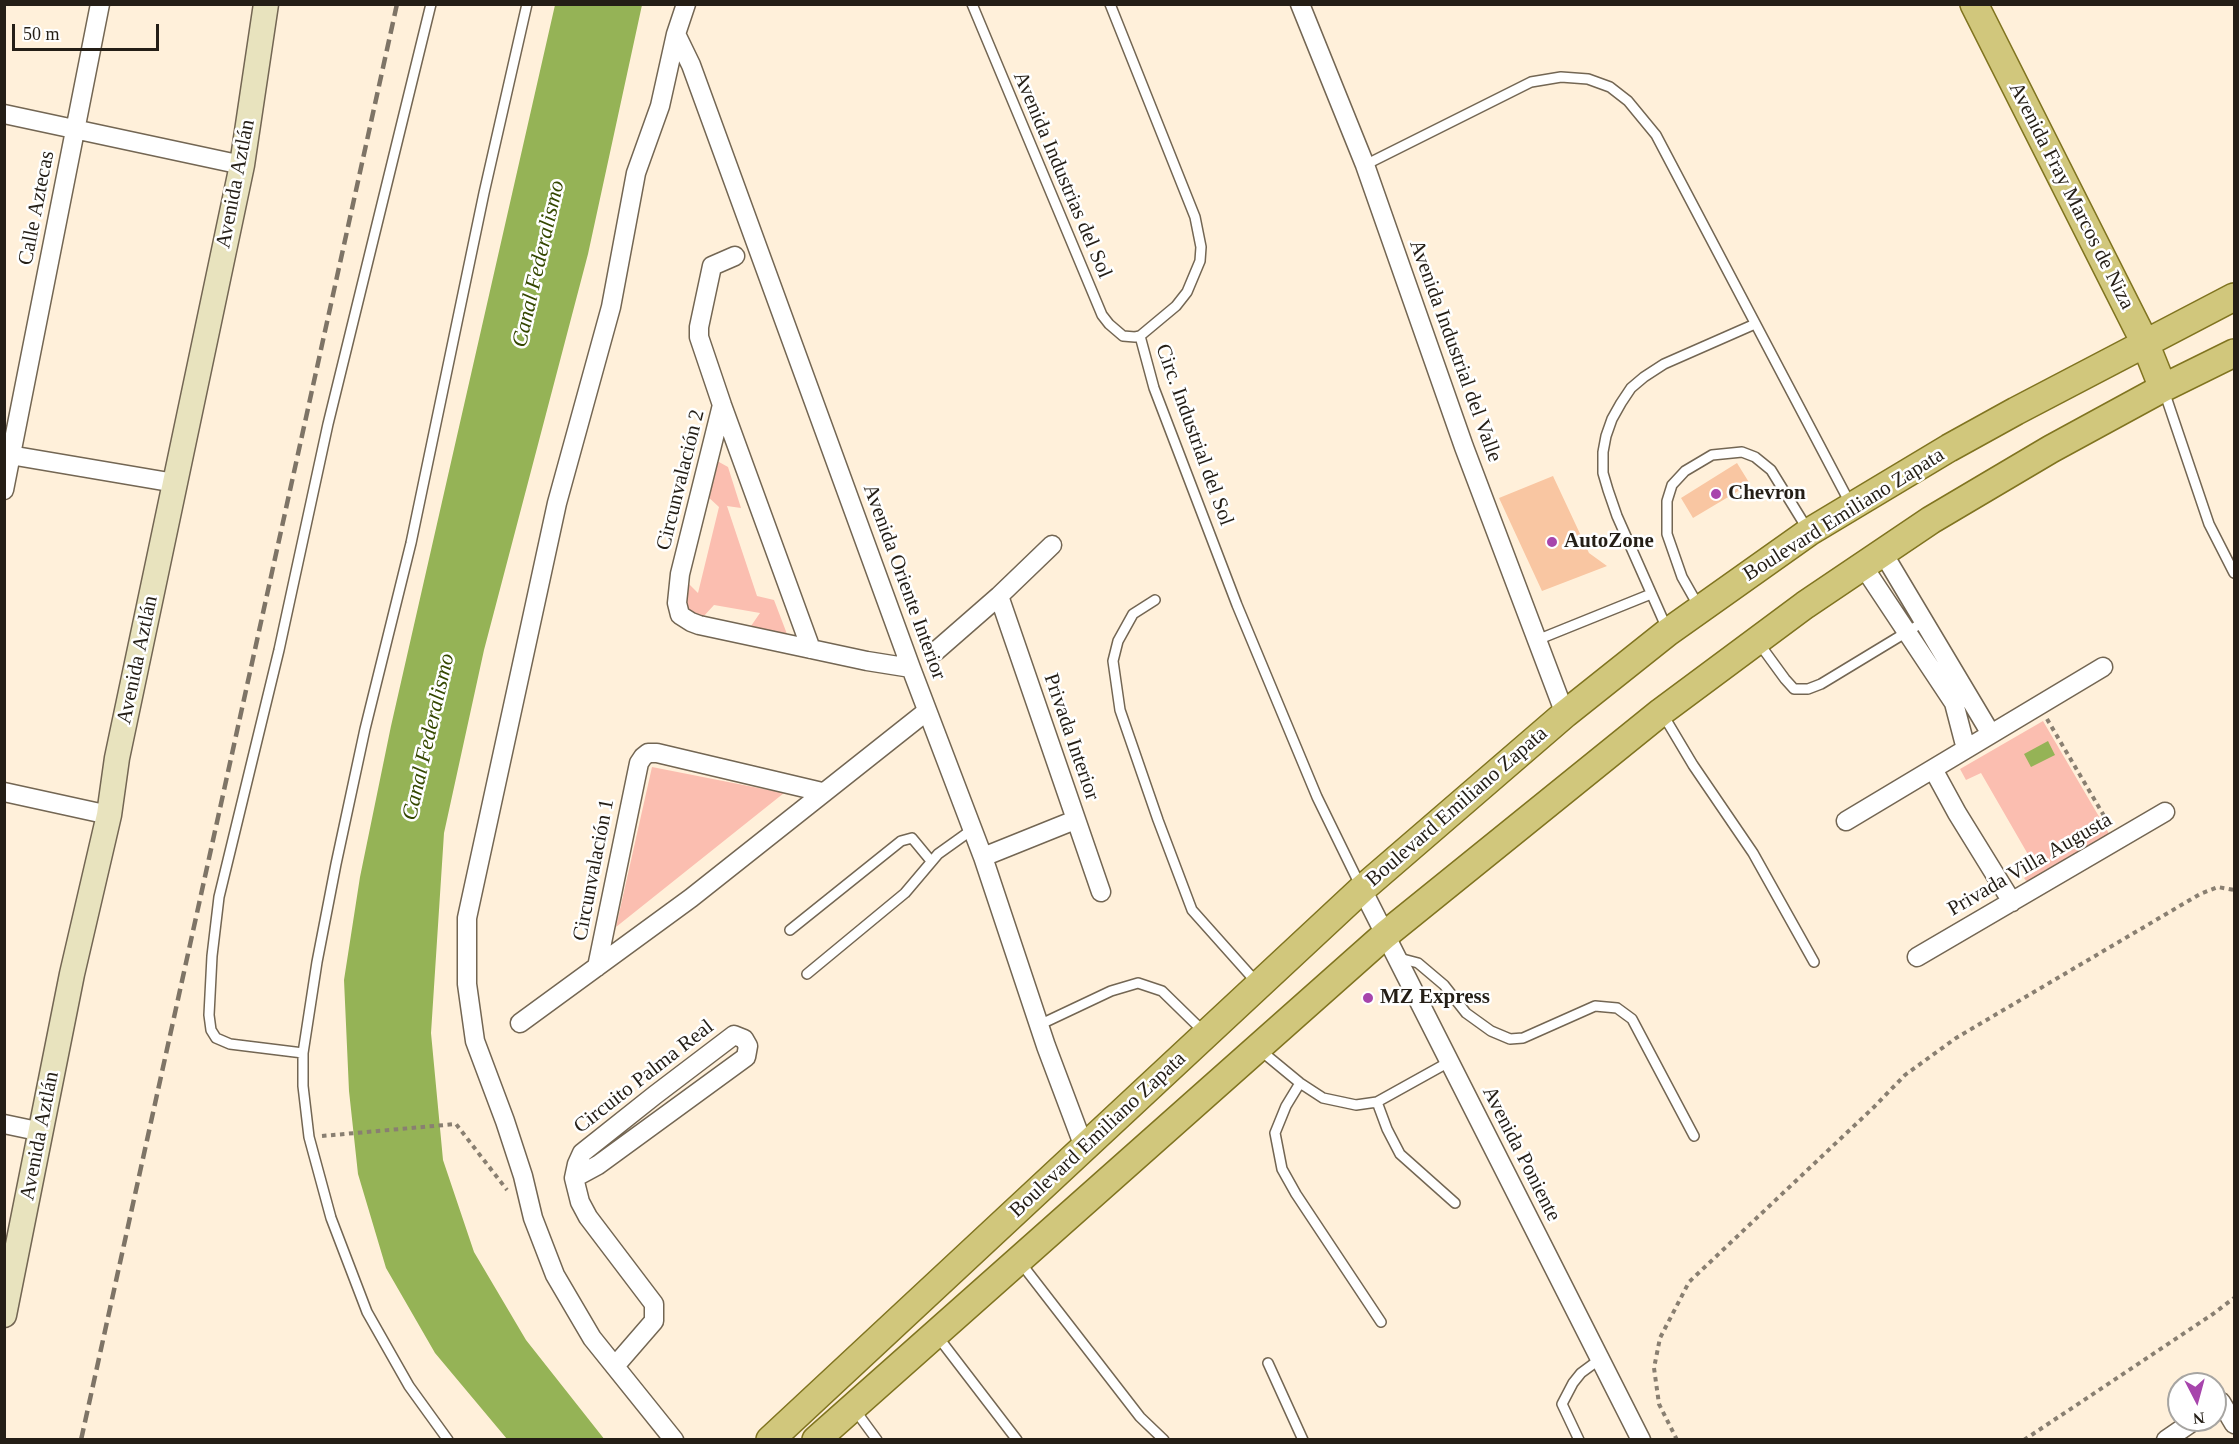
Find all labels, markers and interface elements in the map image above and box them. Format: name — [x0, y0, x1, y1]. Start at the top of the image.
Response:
scale bar — [15, 12, 162, 50]
text: 50 m — [23, 24, 60, 44]
street label: Avenida Industrias del Sol — [1007, 68, 1117, 282]
street label: Avenida Fray Marcos de Niza — [2003, 78, 2139, 314]
street label: Avenida Aztlán — [211, 117, 261, 251]
street label: Calle Aztecas — [14, 149, 60, 267]
water label: Canal Federalismo — [507, 178, 571, 350]
street label: Avenida Industrial del Valle — [1403, 236, 1507, 466]
street label: Circ. Industrial del Sol — [1149, 341, 1239, 529]
street label: Circunvalación 2 — [651, 407, 711, 553]
street label: Boulevard Emiliano Zapata — [1739, 443, 1949, 587]
street label: Avenida Oriente Interior — [857, 481, 951, 683]
place label: Chevron — [1728, 481, 1806, 507]
marker: Chevron — [1709, 487, 1723, 501]
place label: AutoZone — [1564, 529, 1654, 555]
marker: AutoZone — [1545, 535, 1559, 549]
street label: Avenida Aztlán — [112, 593, 164, 727]
water label: Canal Federalismo — [397, 651, 461, 823]
street label: Privada Interior — [1038, 670, 1104, 804]
street label: Boulevard Emiliano Zapata — [1361, 721, 1553, 893]
street label: Circunvalación 1 — [568, 797, 620, 943]
street label: Privada Villa Augusta — [1943, 808, 2117, 922]
place label: MZ Express — [1380, 985, 1490, 1011]
marker: MZ Express — [1361, 991, 1375, 1005]
street label: Circuito Palma Real — [569, 1015, 719, 1139]
street label: Boulevard Emiliano Zapata — [1005, 1047, 1191, 1223]
street label: Avenida Aztlán — [15, 1069, 65, 1203]
street label: Avenida Poniente — [1476, 1082, 1566, 1226]
north arrow — [2167, 1372, 2227, 1432]
text: N — [2192, 1409, 2205, 1427]

